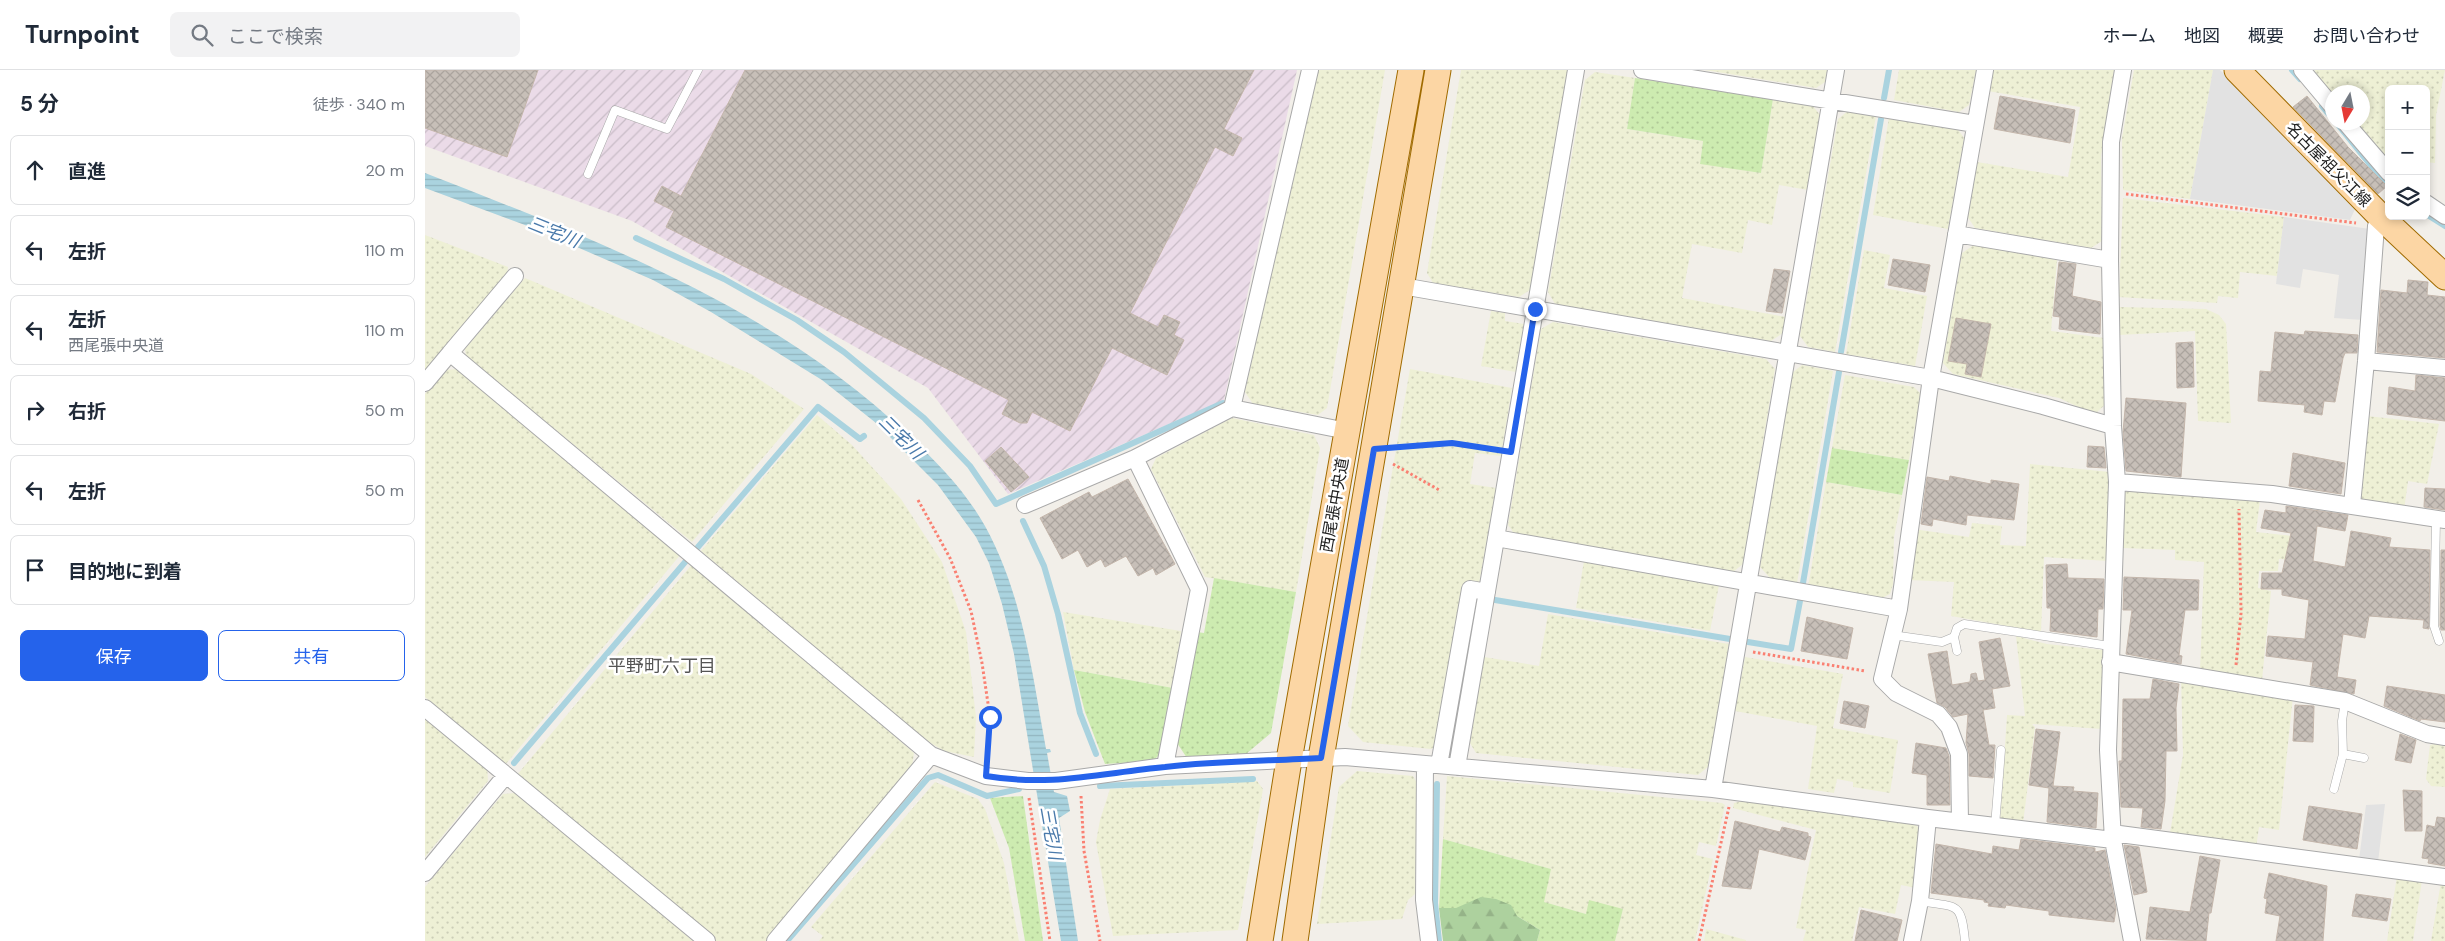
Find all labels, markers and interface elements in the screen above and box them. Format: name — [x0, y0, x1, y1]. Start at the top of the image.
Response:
search box — [170, 12, 520, 57]
text: Turnpoint — [25, 19, 140, 50]
icon: search — [188, 21, 216, 49]
text: ここで検索 — [228, 24, 323, 49]
text: ホーム — [2103, 24, 2156, 48]
text: 地図 — [2184, 24, 2220, 48]
text: 概要 — [2248, 24, 2284, 48]
text: お問い合わせ — [2312, 24, 2420, 48]
north arrow — [2325, 85, 2370, 130]
map controls — [2385, 85, 2430, 220]
button: + — [2385, 85, 2430, 130]
text: 5 分 — [20, 90, 59, 118]
text: 徒歩 · 340 m — [313, 94, 405, 115]
street label: 名古屋祖父江線 — [2282, 117, 2376, 211]
button: − — [2385, 130, 2430, 175]
icon: ahead — [21, 156, 49, 184]
text: 直進 — [68, 159, 106, 184]
text: 20 m — [365, 160, 404, 181]
button: layers — [2385, 175, 2430, 220]
water label: 三宅川 — [524, 211, 585, 254]
icon: left — [21, 236, 49, 264]
text: 左折 — [68, 239, 106, 264]
text: 110 m — [365, 240, 404, 261]
route end — [1524, 298, 1547, 321]
text: 左折 — [68, 307, 106, 332]
icon: left — [21, 316, 49, 344]
text: 110 m — [365, 320, 404, 341]
text: 西尾張中央道 — [68, 335, 164, 356]
icon: right — [21, 396, 49, 424]
text: 右折 — [68, 399, 106, 424]
text: 50 m — [365, 400, 404, 421]
water label: 三宅川 — [873, 409, 930, 466]
street label: 西尾張中央道 — [1316, 456, 1353, 554]
icon: left — [21, 476, 49, 504]
text: 左折 — [68, 479, 106, 504]
text: 50 m — [365, 480, 404, 501]
icon: arrive — [21, 556, 49, 584]
text: 目的地に到着 — [68, 559, 182, 584]
button: 保存 — [20, 630, 208, 681]
button: 共有 — [218, 630, 405, 681]
district label: 平野町六丁目 — [608, 654, 716, 678]
route start — [979, 706, 1002, 729]
water label: 三宅川 — [1034, 804, 1068, 864]

